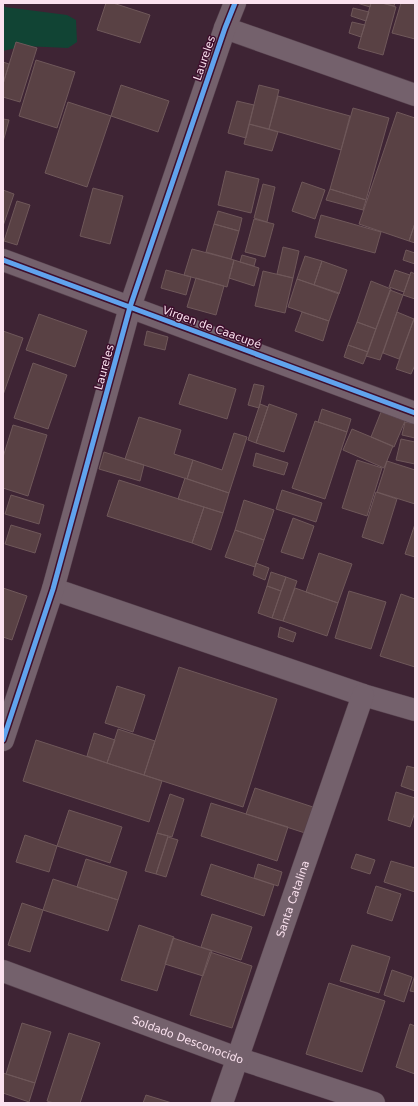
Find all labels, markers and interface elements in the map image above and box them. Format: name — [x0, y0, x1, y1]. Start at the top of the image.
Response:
street label: Laureles — [191, 34, 218, 82]
street label: Virgen de Caacupé — [161, 304, 263, 351]
street label: Laureles — [92, 343, 117, 391]
street label: Santa Catalina — [274, 859, 312, 939]
street label: Soldado Desconocido — [130, 1013, 245, 1067]

